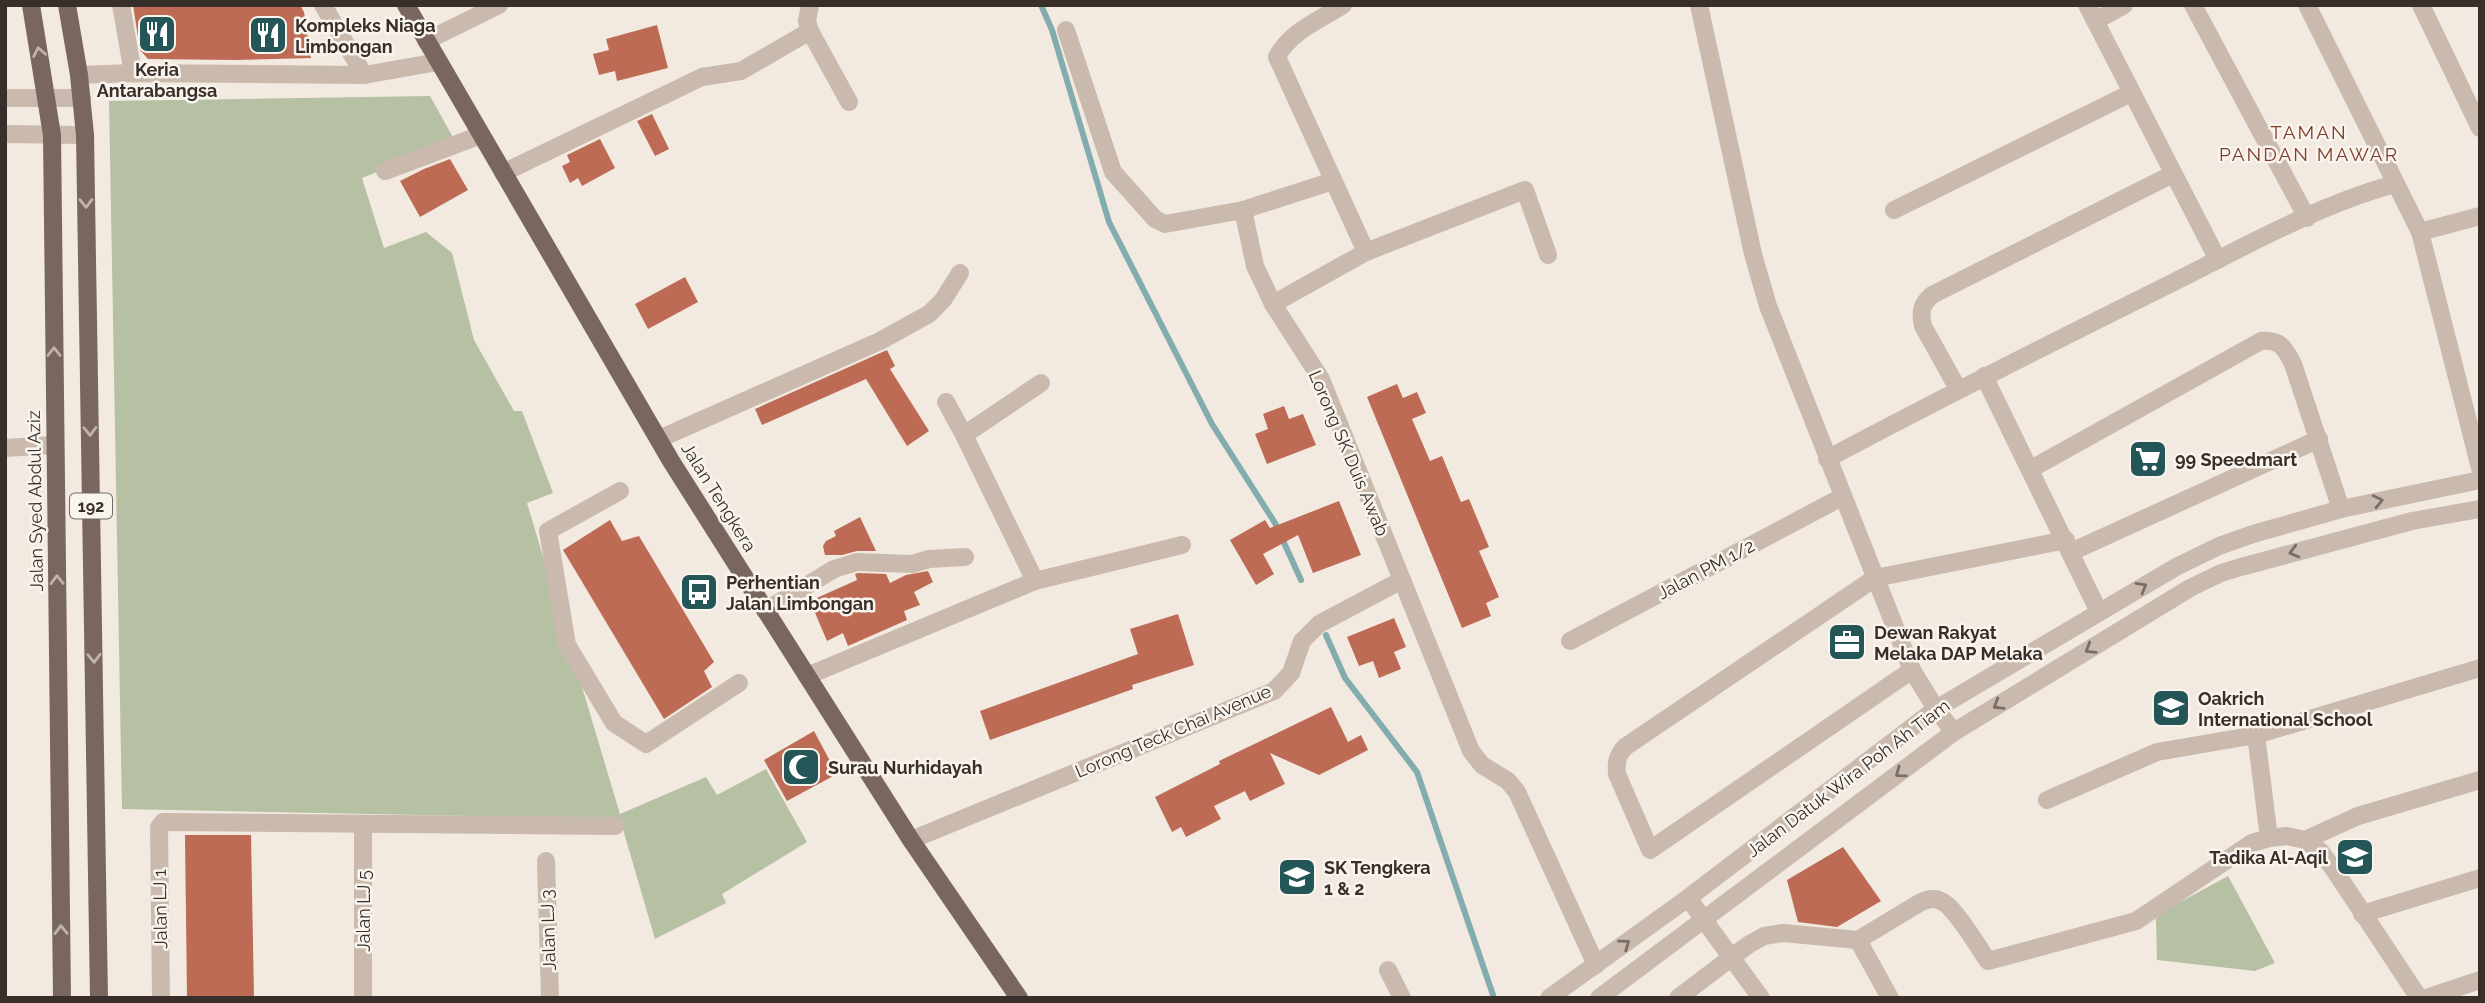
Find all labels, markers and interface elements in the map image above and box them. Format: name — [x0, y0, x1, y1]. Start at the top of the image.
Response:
restaurant icon: Keria Antarabangsa — [136, 13, 178, 55]
restaurant icon: Kompleks Niaga Limbongan — [247, 14, 289, 56]
place label: Kompleks Niaga Limbongan — [295, 15, 436, 57]
one-way arrow — [33, 46, 48, 58]
place label: Keria Antarabangsa — [97, 59, 217, 101]
district label: TAMAN PANDAN MAWAR — [2219, 121, 2399, 165]
one-way arrow — [78, 198, 94, 209]
one-way arrow — [46, 346, 62, 357]
street label: Lorong SK Duis Awab — [1305, 367, 1393, 539]
street label: Jalan Syed Abdul Aziz — [23, 410, 47, 592]
one-way arrow — [82, 426, 98, 436]
supermarket icon: 99 Speedmart — [2127, 438, 2169, 480]
street label: Jalan Tengkera — [677, 439, 761, 555]
place label: 99 Speedmart — [2175, 449, 2297, 470]
road number: 192 — [70, 494, 112, 519]
one-way arrow — [2372, 495, 2384, 509]
street label: Jalan PM 1/2 — [1654, 535, 1758, 603]
one-way arrow — [2288, 544, 2300, 559]
bus stop icon: Perhentian Jalan Limbongan — [678, 571, 720, 613]
place label: Perhentian Jalan Limbongan — [726, 572, 874, 614]
one-way arrow — [49, 574, 64, 585]
one-way arrow — [2135, 582, 2148, 595]
office icon: Dewan Rakyat Melaka DAP Melaka — [1826, 621, 1868, 663]
place label: Dewan Rakyat Melaka DAP Melaka — [1874, 622, 2043, 664]
one-way arrow — [2085, 641, 2098, 654]
one-way arrow — [86, 653, 102, 664]
street label: Lorong Teck Chai Avenue — [1072, 680, 1274, 782]
school or university icon: Oakrich International School — [2150, 687, 2192, 729]
place label: Oakrich International School — [2198, 688, 2373, 730]
street label: Jalan Datuk Wira Poh Ah Tiam — [1742, 695, 1954, 861]
one-way arrow — [1993, 697, 2006, 710]
mosque icon: Surau Nurhidayah — [780, 746, 822, 788]
place label: Surau Nurhidayah — [828, 757, 983, 778]
one-way arrow — [1895, 765, 1907, 778]
school or university icon: Tadika Al-Aqil — [2334, 836, 2376, 878]
place label: Tadika Al-Aqil — [2209, 847, 2328, 868]
school or university icon: SK Tengkera 1 & 2 — [1276, 856, 1318, 898]
place label: SK Tengkera 1 & 2 — [1324, 857, 1431, 899]
street label: Jalan LJ 1 — [149, 869, 171, 949]
street label: Jalan LJ 5 — [353, 870, 374, 952]
street label: Jalan LJ 3 — [536, 889, 560, 971]
one-way arrow — [53, 924, 69, 934]
one-way arrow — [1617, 940, 1629, 952]

